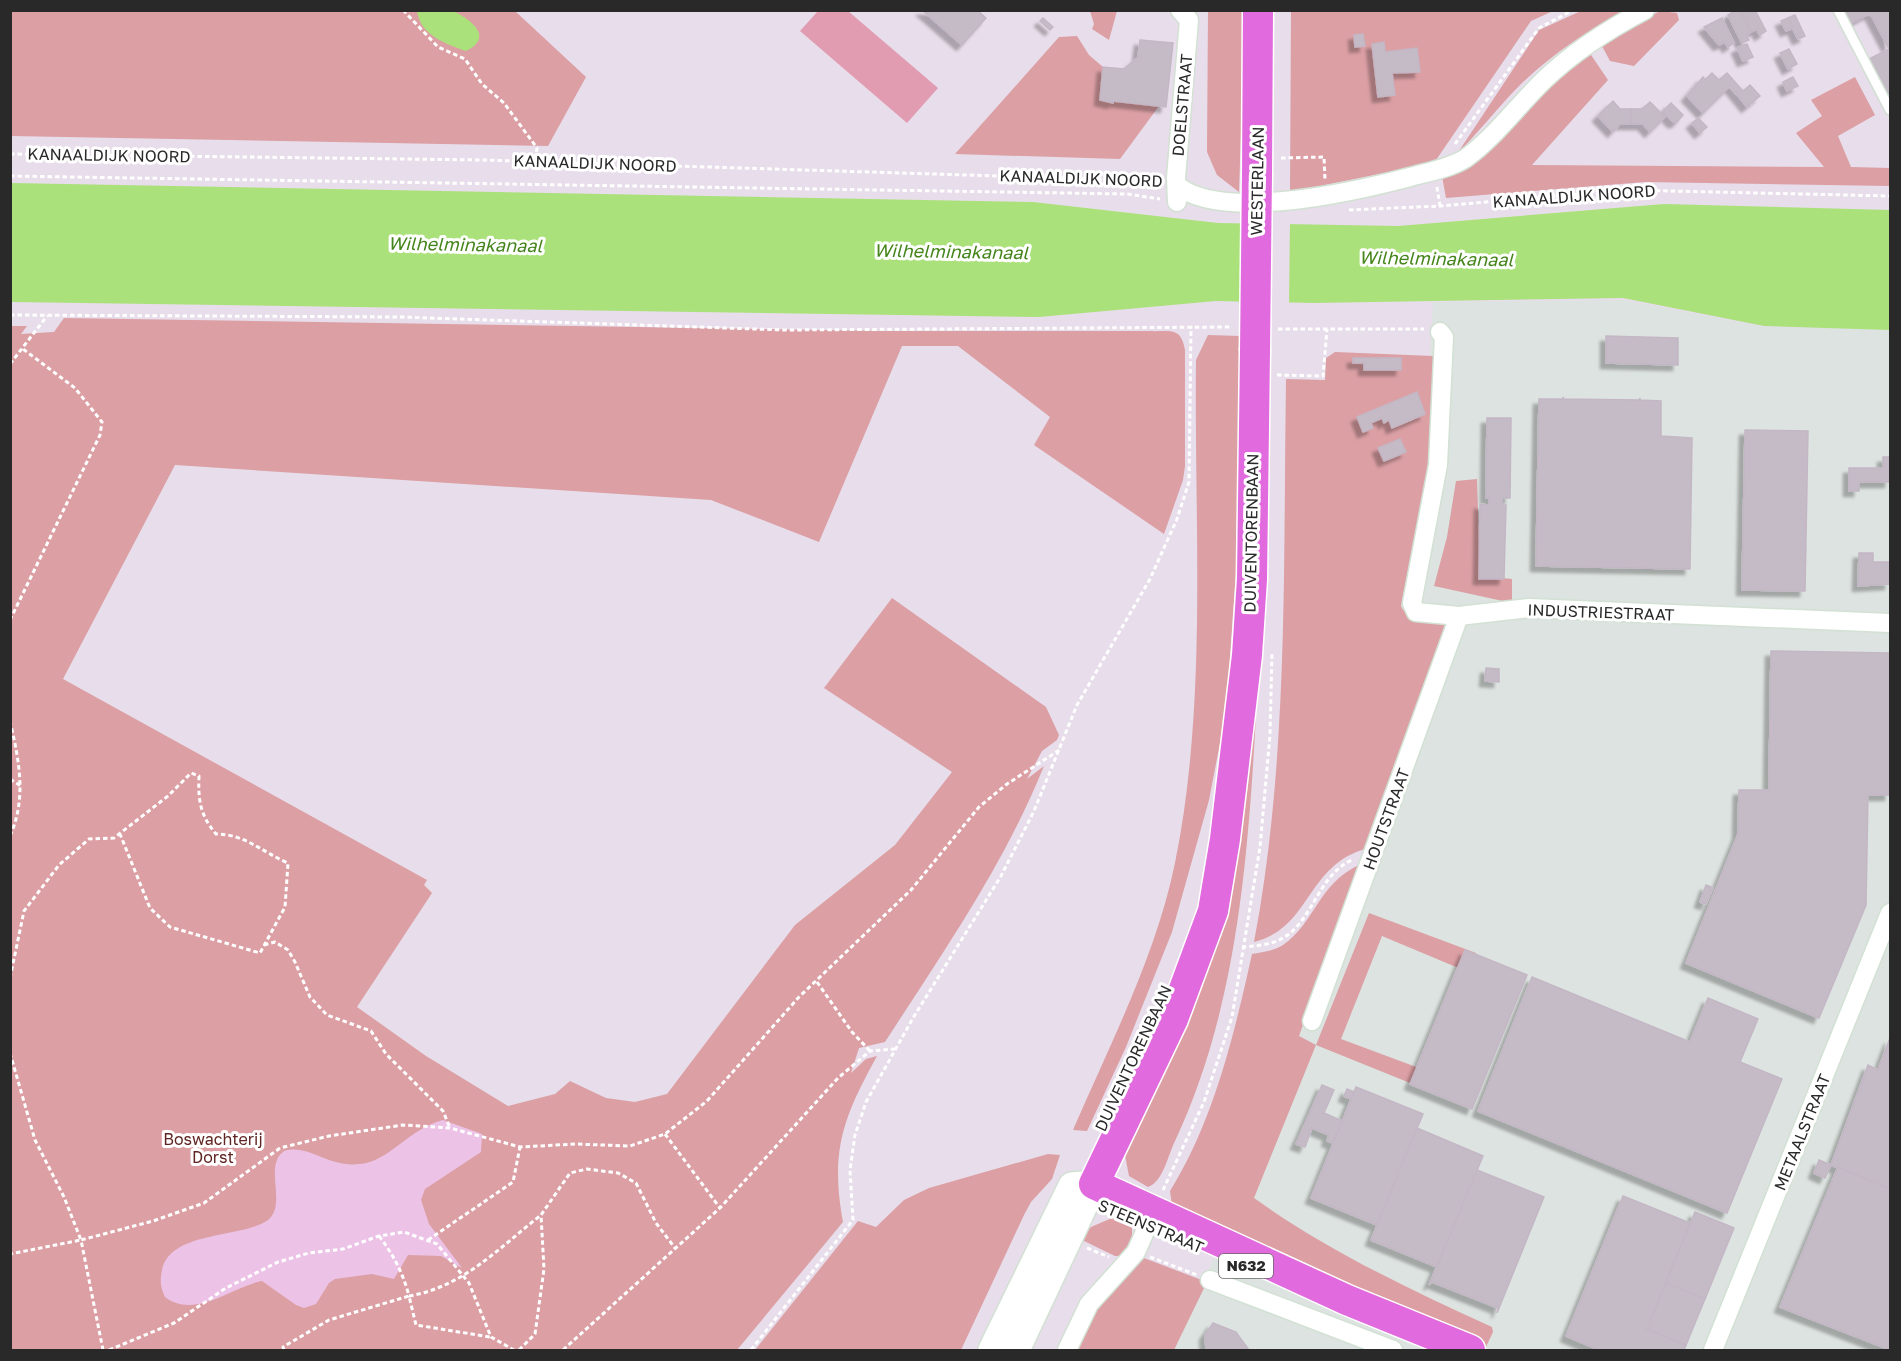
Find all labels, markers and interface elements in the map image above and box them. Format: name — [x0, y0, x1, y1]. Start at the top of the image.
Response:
street label: DOELSTRAAT — [1168, 53, 1196, 157]
street label: WESTERLAAN — [1246, 126, 1268, 236]
street label: KANAALDIJK NOORD — [27, 144, 191, 166]
street label: KANAALDIJK NOORD — [513, 150, 677, 176]
street label: KANAALDIJK NOORD — [999, 165, 1163, 191]
street label: KANAALDIJK NOORD — [1492, 180, 1656, 212]
water label: Wilhelminakanaal — [388, 232, 544, 256]
water label: Wilhelminakanaal — [874, 239, 1030, 263]
water label: Wilhelminakanaal — [1359, 246, 1515, 270]
street label: DUIVENTORENBAAN — [1240, 453, 1262, 613]
street label: INDUSTRIESTRAAT — [1527, 599, 1675, 625]
street label: HOUTSTRAAT — [1358, 765, 1414, 873]
street label: DUIVENTORENBAAN — [1090, 982, 1176, 1134]
street label: METAALSTRAAT — [1769, 1071, 1835, 1193]
park label: Boswachterij Dorst — [163, 1129, 263, 1167]
street label: STEENSTRAAT — [1095, 1195, 1207, 1257]
road number: N632 — [1219, 1254, 1273, 1278]

